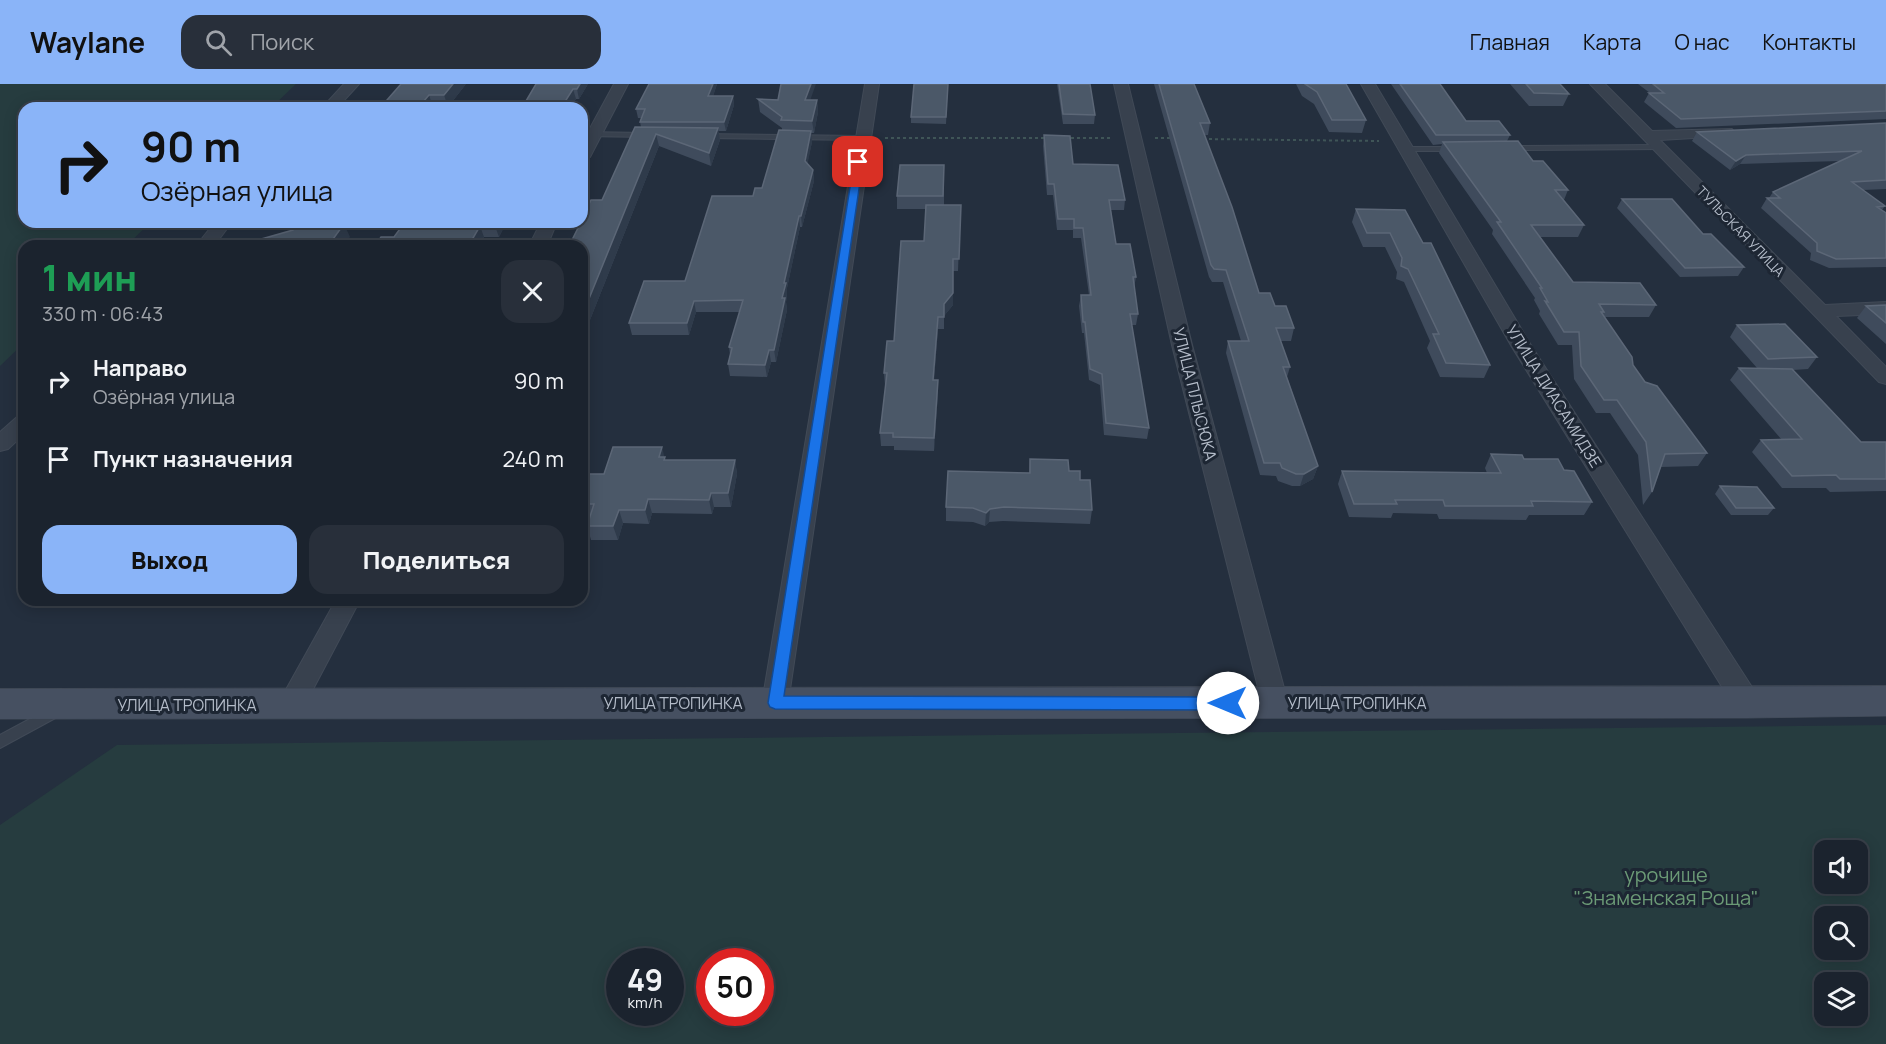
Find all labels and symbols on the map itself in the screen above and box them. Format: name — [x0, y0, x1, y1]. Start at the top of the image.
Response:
pin — [832, 136, 883, 187]
street label: ТУЛЬСКАЯ УЛИЦА — [1693, 181, 1789, 281]
street label: УЛИЦА ДИАСАМИДЗЕ — [1501, 320, 1607, 472]
street label: УЛИЦА ПЛЫСЮКА — [1168, 325, 1222, 463]
position arrow — [1196, 671, 1260, 735]
street label: УЛИЦА ТРОПИНКА — [603, 692, 743, 714]
street label: УЛИЦА ТРОПИНКА — [1287, 692, 1427, 714]
street label: УЛИЦА ТРОПИНКА — [117, 694, 257, 716]
park label: урочище "Знаменская Роща" — [1573, 861, 1759, 911]
speed limit sign: 50 — [696, 948, 774, 1026]

